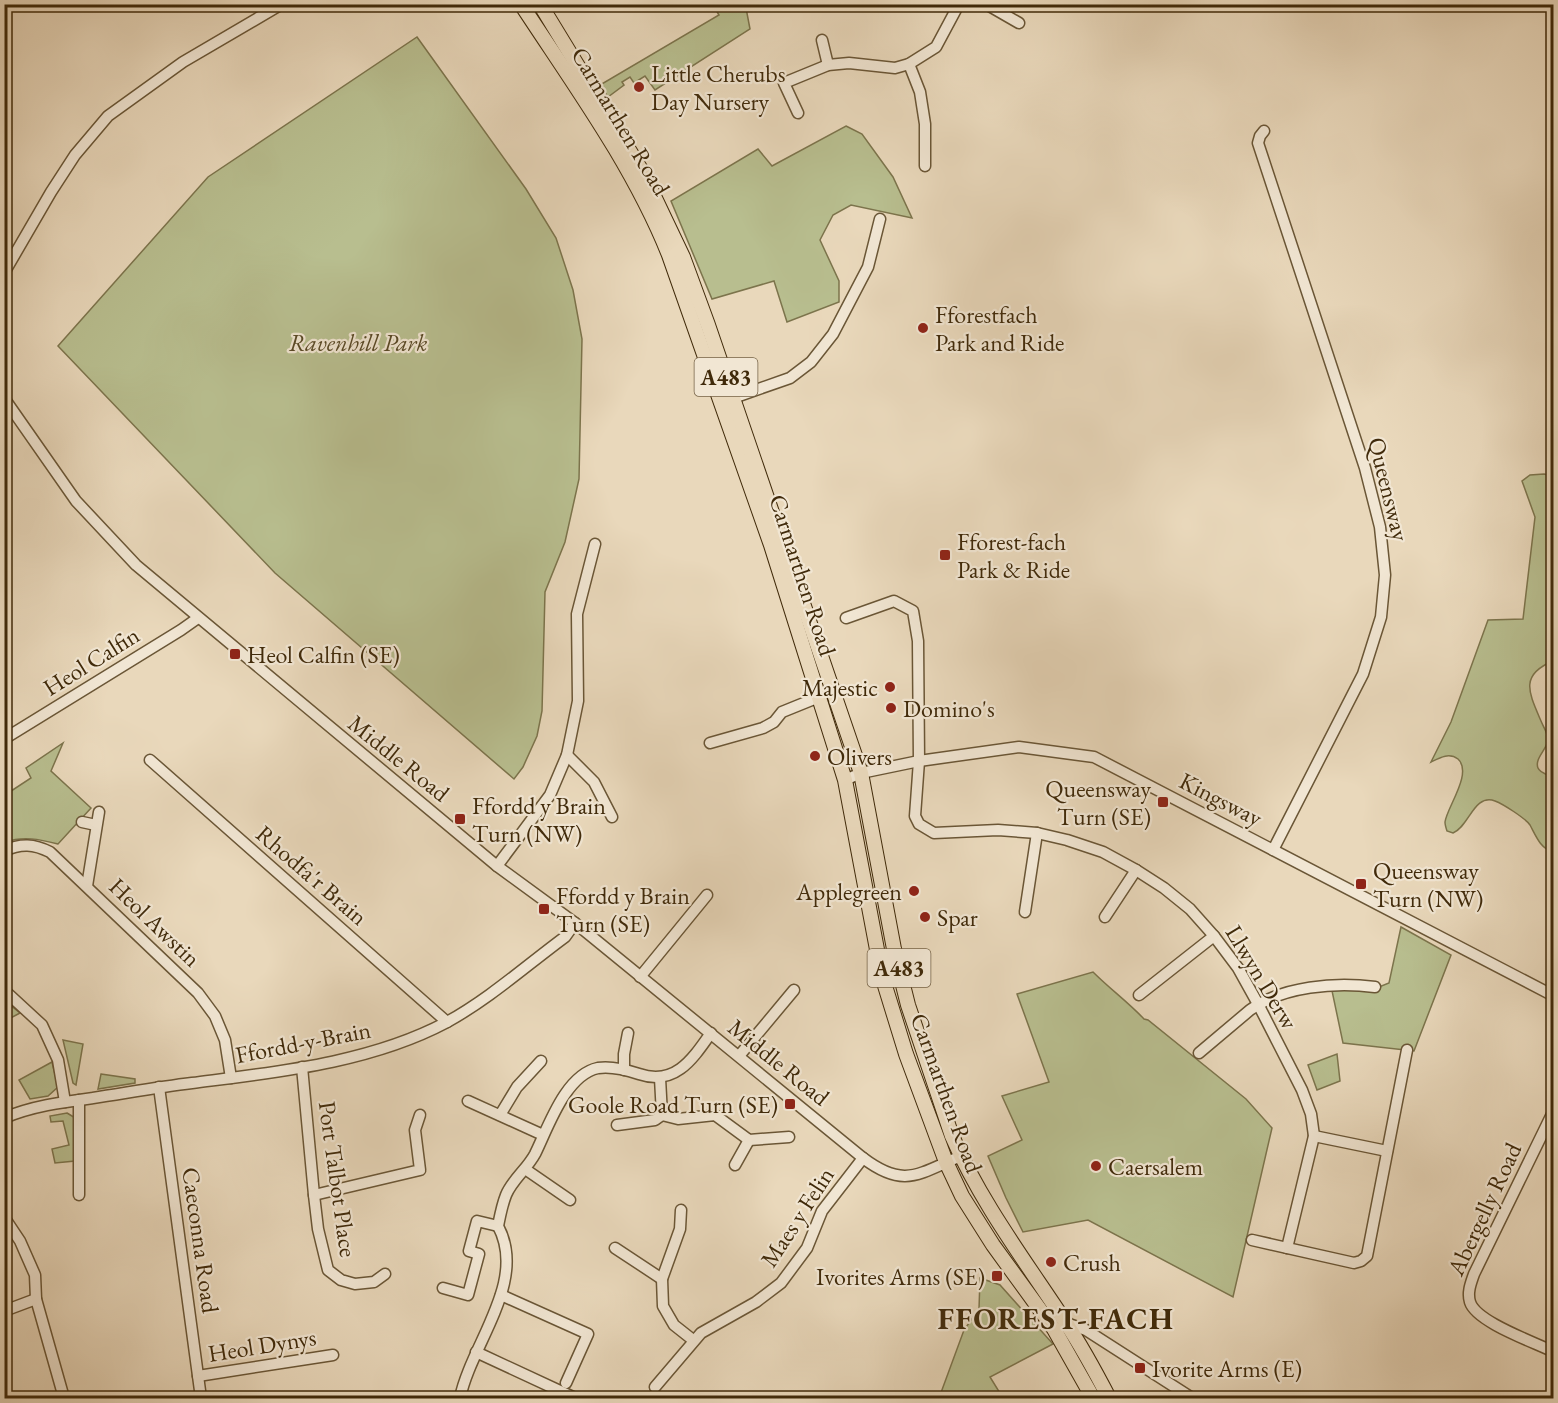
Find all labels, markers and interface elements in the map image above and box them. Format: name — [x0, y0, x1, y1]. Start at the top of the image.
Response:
street label: Carmarthen Road — [564, 41, 678, 202]
place label: Little Cherubs Day Nursery — [651, 58, 785, 117]
marker: Little Cherubs Day Nursery — [632, 80, 646, 94]
place label: Fforestfach Park and Ride — [935, 299, 1064, 358]
marker: Fforestfach Park and Ride — [916, 321, 930, 335]
park label: Ravenhill Park — [289, 327, 427, 358]
road number: A483 — [694, 358, 758, 396]
street label: Queensway — [1361, 434, 1417, 545]
street label: Carmarthen Road — [762, 490, 844, 660]
place label: Fforest-fach Park & Ride — [957, 526, 1070, 585]
marker: Fforest-fach Park & Ride — [938, 548, 952, 562]
street label: Heol Calfin — [37, 619, 145, 703]
place label: Heol Calfin (SE) — [247, 639, 400, 670]
marker: Heol Calfin (SE) — [228, 647, 242, 661]
place label: Majestic — [802, 672, 878, 703]
marker: Majestic — [883, 680, 897, 694]
place label: Domino's — [903, 693, 995, 724]
marker: Domino's — [884, 701, 898, 715]
street label: Middle Road — [342, 708, 457, 809]
place label: Olivers — [827, 741, 892, 772]
marker: Olivers — [808, 749, 822, 763]
street label: Kingsway — [1174, 765, 1268, 833]
place label: Queensway Turn (SE) — [1045, 773, 1151, 832]
place label: Ffordd y Brain Turn (NW) — [472, 790, 606, 849]
marker: Queensway Turn (SE) — [1156, 795, 1170, 809]
marker: Ffordd y Brain Turn (NW) — [453, 812, 467, 826]
street label: Rhodfa'r Brain — [250, 818, 374, 932]
place label: Queensway Turn (NW) — [1373, 855, 1483, 914]
street label: Heol Awstin — [103, 871, 208, 974]
place label: Applegreen — [795, 876, 902, 907]
marker: Queensway Turn (NW) — [1354, 877, 1368, 891]
place label: Ffordd y Brain Turn (SE) — [556, 880, 690, 939]
marker: Applegreen — [907, 884, 921, 898]
marker: Ffordd y Brain Turn (SE) — [537, 902, 551, 916]
place label: Spar — [937, 902, 978, 933]
marker: Spar — [918, 910, 932, 924]
street label: Llwyn Derw — [1219, 919, 1305, 1035]
road number: A483 — [868, 949, 930, 987]
street label: Carmarthen Road — [904, 1009, 991, 1178]
street label: Middle Road — [722, 1012, 837, 1113]
street label: Ffordd-y-Brain — [233, 1014, 374, 1070]
place label: Goole Road Turn (SE) — [568, 1089, 778, 1120]
marker: Goole Road Turn (SE) — [783, 1097, 797, 1111]
street label: Port Talbot Place — [312, 1099, 364, 1259]
street label: Abergelly Road — [1439, 1137, 1529, 1281]
place label: Caersalem — [1108, 1151, 1203, 1182]
marker: Caersalem — [1089, 1159, 1103, 1173]
street label: Maes y Felin — [753, 1161, 841, 1273]
street label: Caeconna Road — [175, 1165, 227, 1316]
place label: Crush — [1063, 1247, 1121, 1278]
marker: Crush — [1044, 1255, 1058, 1269]
place label: Ivorites Arms (SE) — [816, 1261, 985, 1292]
marker: Ivorites Arms (SE) — [990, 1269, 1004, 1283]
district label: FFOREST-FACH — [937, 1299, 1175, 1338]
street label: Heol Dynys — [206, 1321, 318, 1369]
place label: Ivorite Arms (E) — [1152, 1353, 1302, 1384]
marker: Ivorite Arms (E) — [1133, 1361, 1147, 1375]

